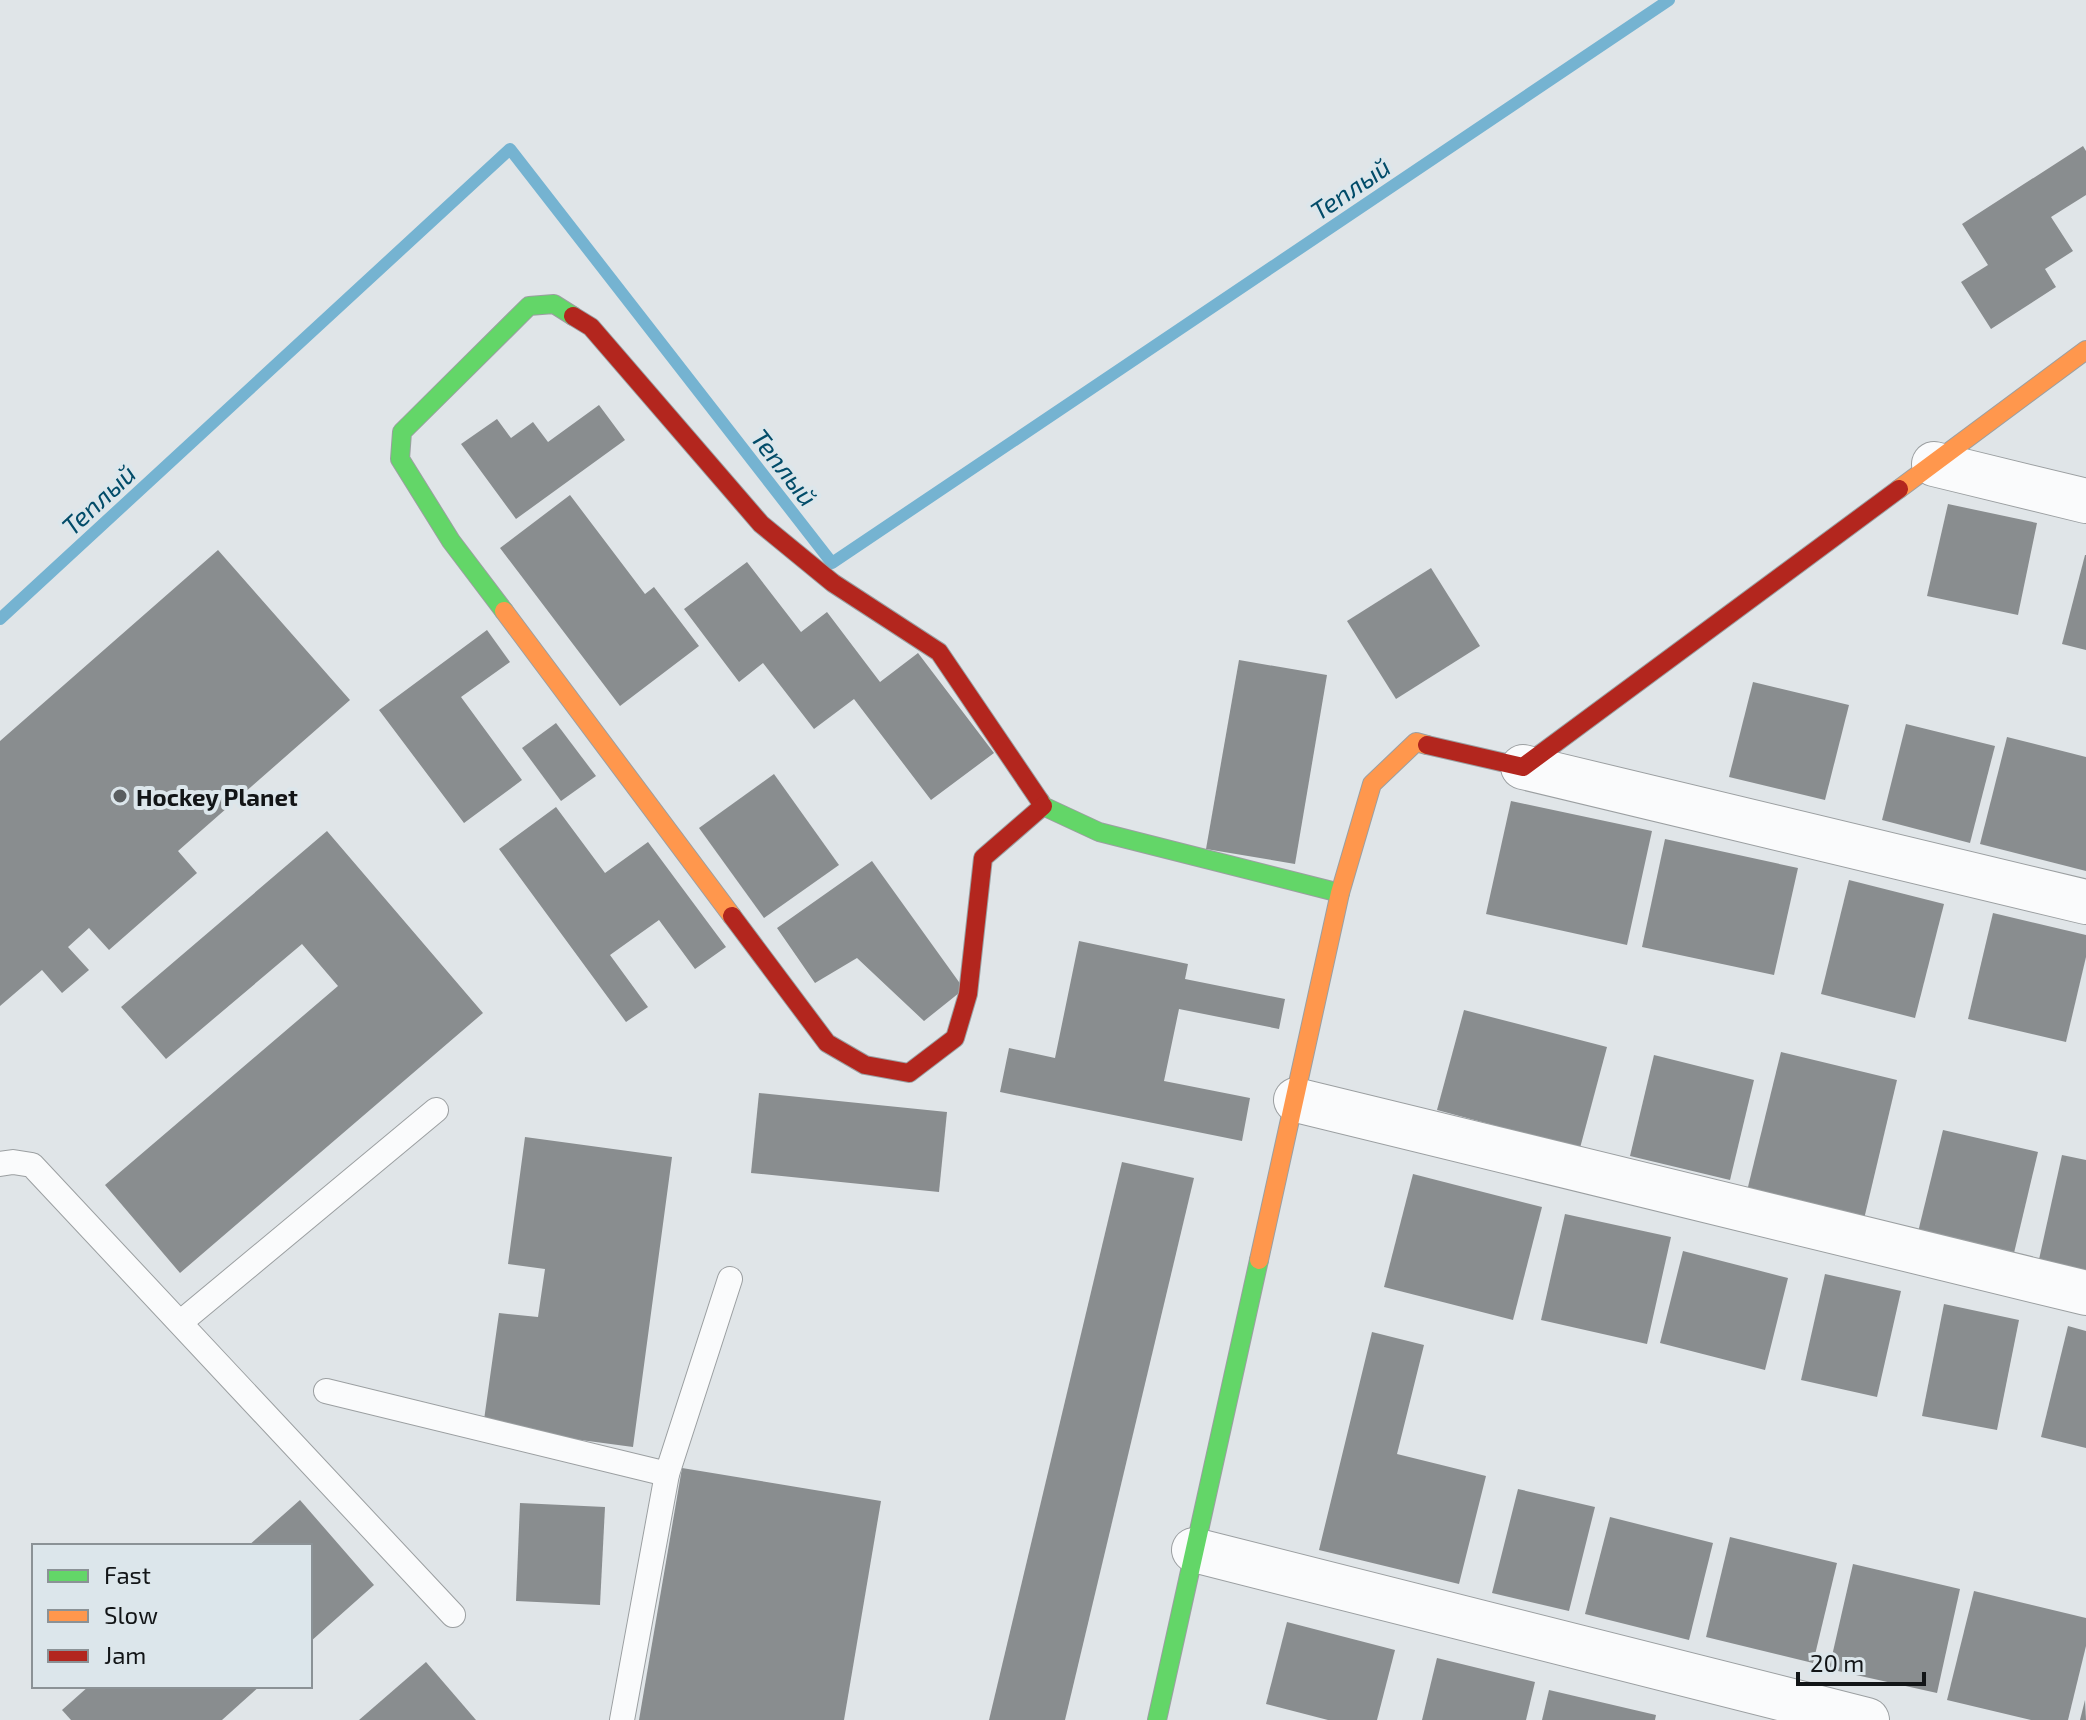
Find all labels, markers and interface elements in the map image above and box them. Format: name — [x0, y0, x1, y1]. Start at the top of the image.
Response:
water label: Теплый — [1304, 150, 1396, 226]
water label: Теплый — [745, 422, 825, 512]
water label: Теплый — [55, 457, 141, 541]
place label: Hockey Planet — [136, 782, 298, 811]
marker: Hockey Planet — [111, 787, 129, 805]
legend — [32, 1544, 312, 1688]
text: Fast — [104, 1560, 151, 1589]
text: Slow — [104, 1600, 158, 1629]
scale bar — [1798, 1636, 1924, 1686]
text: Jam — [104, 1640, 146, 1669]
text: 20 m — [1810, 1648, 1864, 1677]

